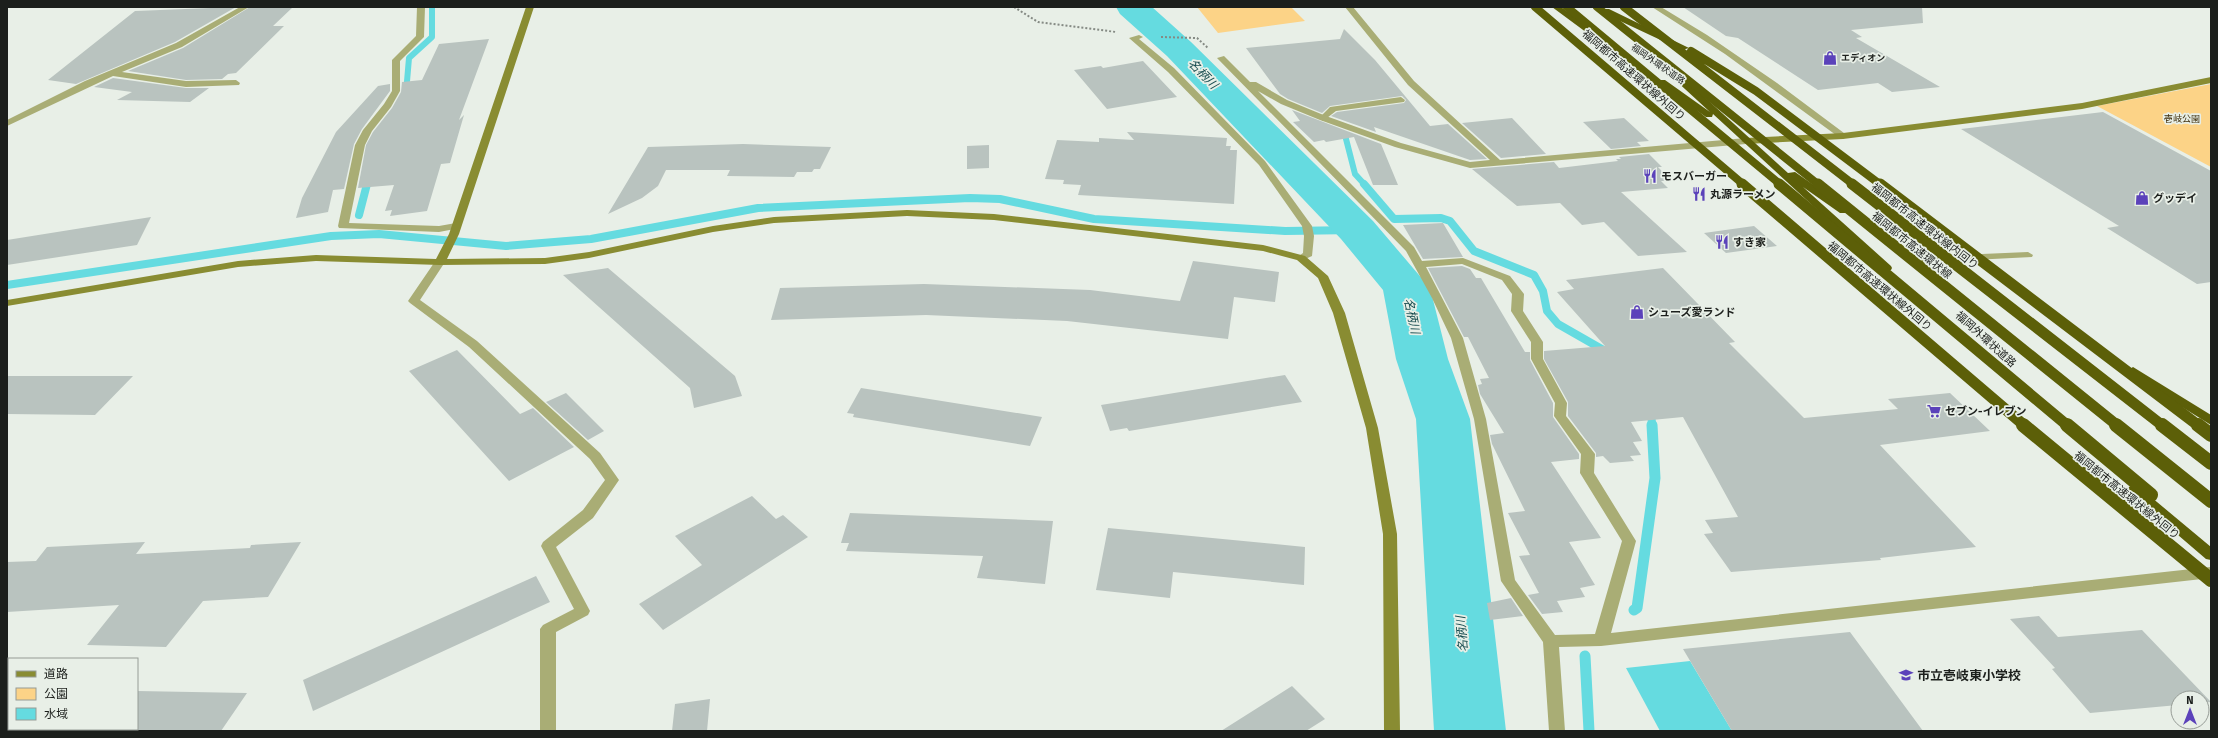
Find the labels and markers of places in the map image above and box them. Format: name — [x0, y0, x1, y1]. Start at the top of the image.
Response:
shop icon: エディオン — [1822, 50, 1838, 66]
place label: エディオン — [1841, 52, 1885, 63]
restaurant icon: モスバーガー — [1642, 168, 1658, 184]
place label: モスバーガー — [1661, 170, 1727, 183]
restaurant icon: 丸源ラーメン — [1691, 186, 1707, 202]
place label: 丸源ラーメン — [1710, 188, 1776, 201]
shop icon: グッデイ — [2134, 190, 2150, 206]
place label: グッデイ — [2153, 192, 2197, 205]
restaurant icon: すき家 — [1714, 234, 1730, 250]
place label: すき家 — [1733, 236, 1766, 249]
shop icon: シューズ愛ランド — [1629, 304, 1645, 320]
place label: シューズ愛ランド — [1648, 306, 1735, 319]
supermarket icon: セブン-イレブン — [1926, 403, 1942, 419]
place label: セブン-イレブン — [1945, 405, 2026, 418]
school or university icon: 市立壱岐東小学校 — [1898, 667, 1914, 683]
place label: 市立壱岐東小学校 — [1917, 668, 2021, 683]

